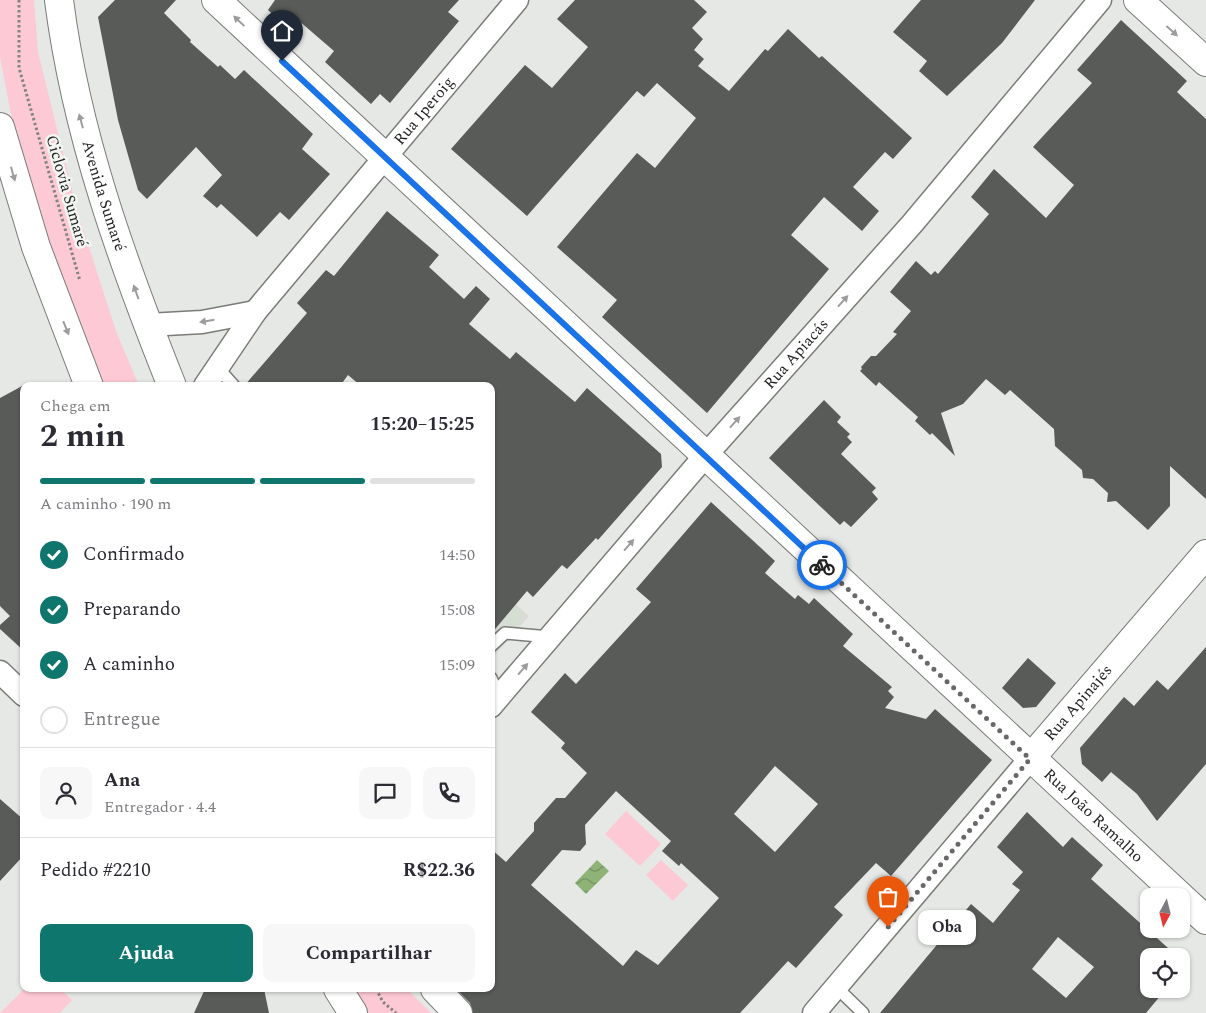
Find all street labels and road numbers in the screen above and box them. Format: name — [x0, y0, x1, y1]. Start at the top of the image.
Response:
street label: Rua Iperoig — [388, 71, 460, 150]
street label: Ciclovia Sumaré — [40, 132, 94, 250]
street label: Avenida Sumaré — [75, 138, 132, 255]
street label: Rua Apiacás — [758, 313, 834, 395]
street label: Rua Apinajés — [1038, 659, 1118, 746]
street label: Rua João Ramalho — [1038, 763, 1149, 868]

